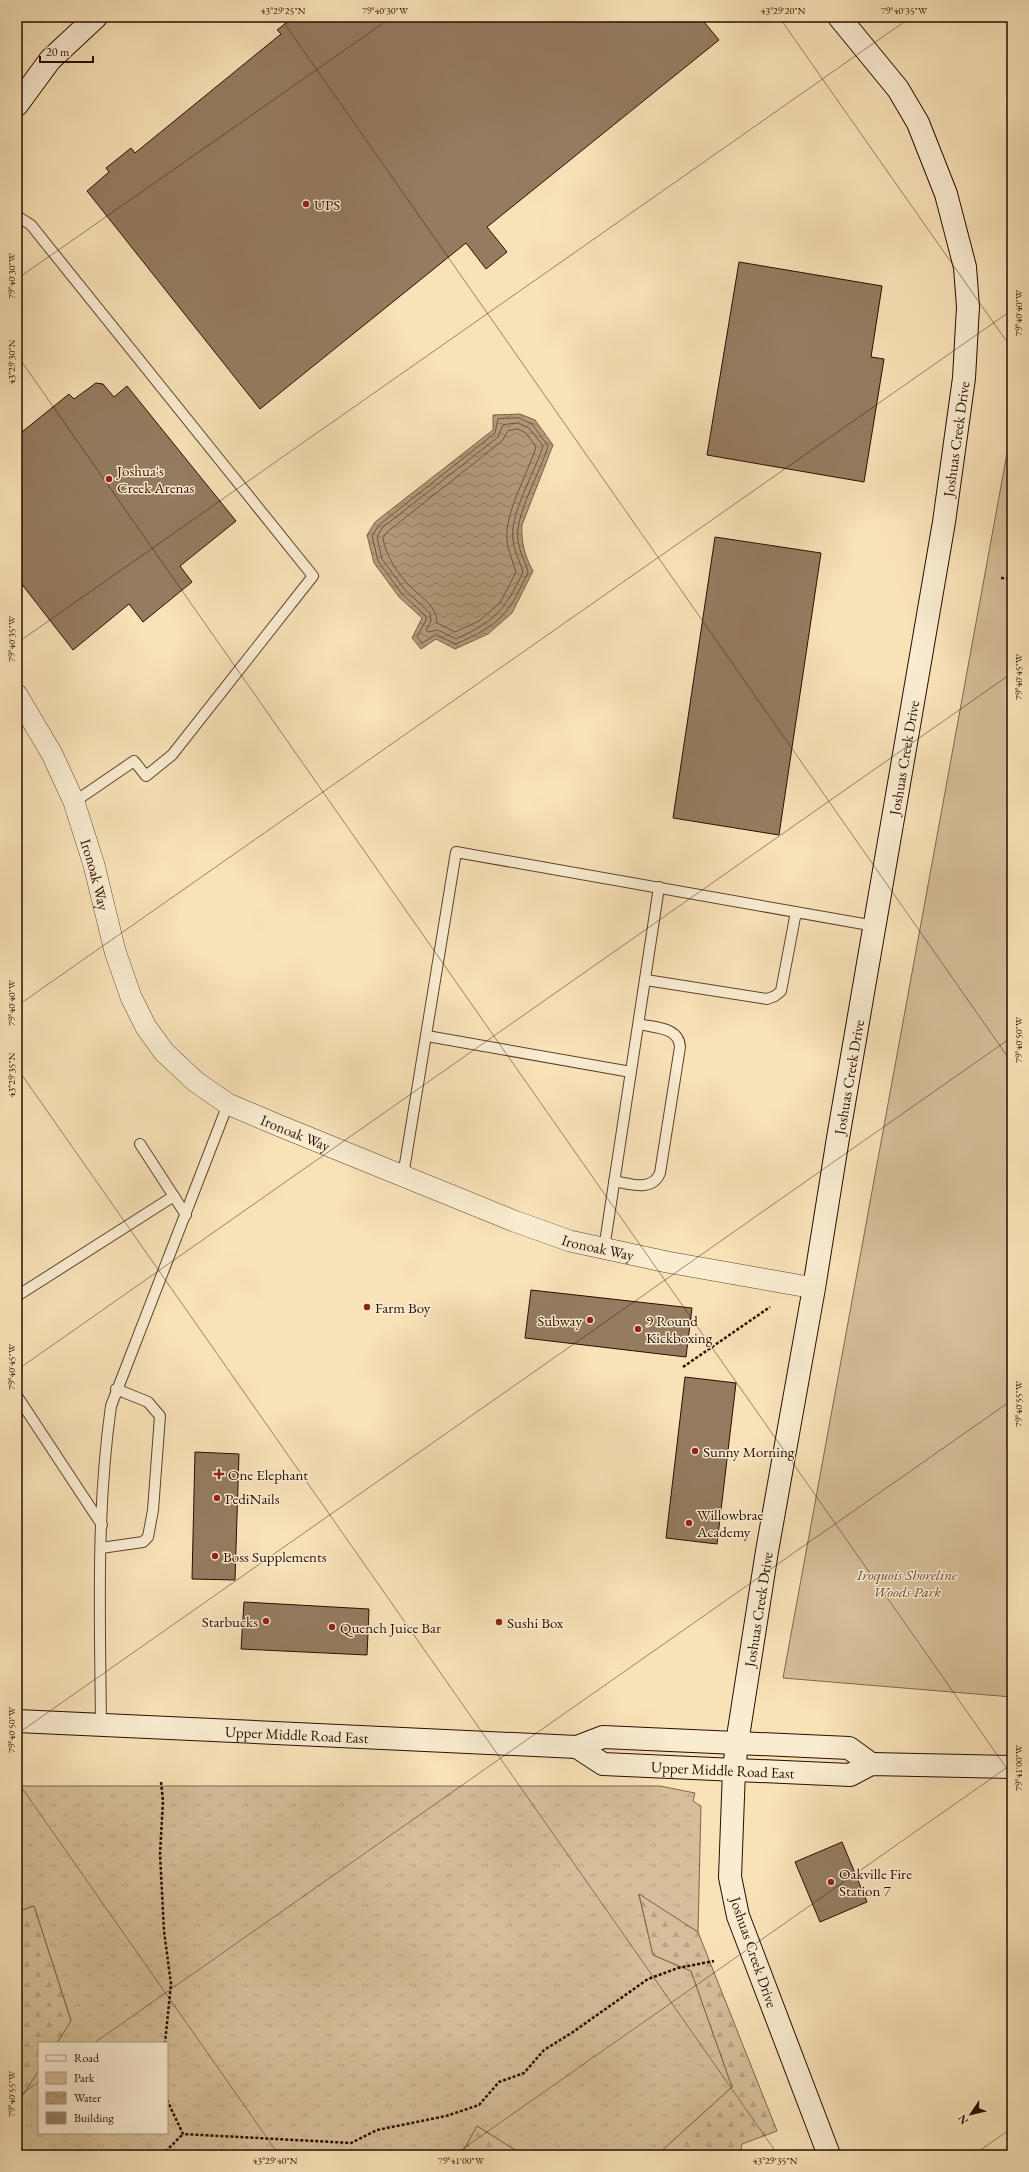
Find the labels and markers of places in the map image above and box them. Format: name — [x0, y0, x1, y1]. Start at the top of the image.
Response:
place label: UPS — [314, 195, 340, 214]
marker: UPS — [301, 199, 311, 209]
place label: Joshua's Creek Arenas — [115, 461, 194, 497]
marker: Joshua's Creek Arenas — [104, 474, 114, 484]
place label: Farm Boy — [375, 1298, 431, 1317]
marker: Farm Boy — [362, 1302, 372, 1312]
place label: Subway — [537, 1311, 582, 1330]
place label: 9 Round Kickboxing — [646, 1311, 713, 1347]
marker: Subway — [585, 1315, 595, 1325]
marker: 9 Round Kickboxing — [633, 1324, 643, 1334]
place label: Sunny Morning — [703, 1442, 795, 1461]
marker: Sunny Morning — [690, 1446, 700, 1456]
place label: One Elephant — [228, 1465, 308, 1484]
marker: One Elephant — [213, 1468, 225, 1480]
place label: PediNails — [225, 1489, 280, 1508]
marker: PediNails — [212, 1493, 222, 1503]
place label: Willowbrae Academy — [696, 1505, 764, 1541]
marker: Willowbrae Academy — [684, 1518, 694, 1528]
place label: Boss Supplements — [223, 1547, 327, 1566]
marker: Boss Supplements — [210, 1551, 220, 1561]
place label: Starbucks — [202, 1612, 258, 1631]
place label: Sushi Box — [507, 1613, 564, 1632]
marker: Starbucks — [261, 1616, 271, 1626]
marker: Sushi Box — [494, 1617, 504, 1627]
place label: Quench Juice Bar — [340, 1618, 441, 1637]
marker: Quench Juice Bar — [327, 1622, 337, 1632]
place label: Oakville Fire Station 7 — [839, 1864, 912, 1900]
marker: Oakville Fire Station 7 — [826, 1877, 836, 1887]

